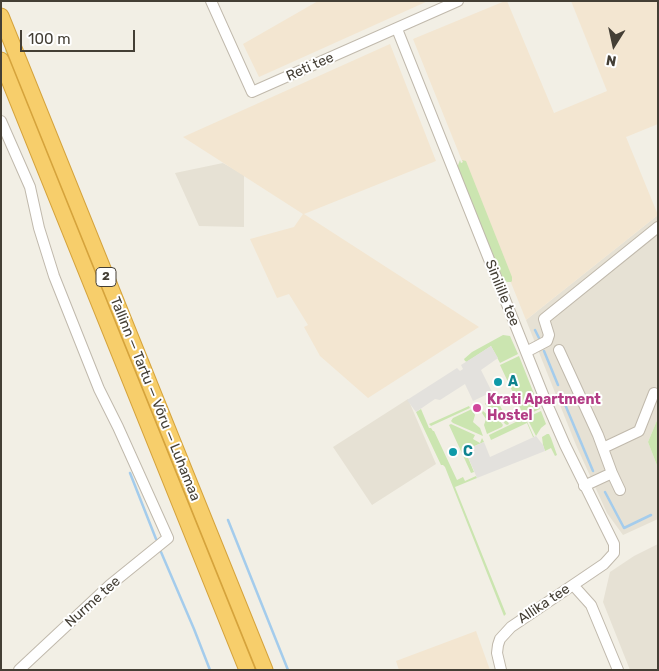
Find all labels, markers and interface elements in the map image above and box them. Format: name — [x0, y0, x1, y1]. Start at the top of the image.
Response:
scale bar — [22, 20, 138, 52]
north arrow — [589, 20, 639, 70]
text: 100 m — [28, 30, 70, 48]
street label: Reti tee — [284, 49, 336, 85]
text: N — [605, 51, 618, 70]
street label: Sinilille tee — [481, 257, 523, 329]
road number: 2 — [96, 268, 116, 286]
street label: Tallinn — Tartu — Võru — Luhamaa — [106, 295, 204, 503]
place label: A — [508, 374, 518, 390]
marker: A — [492, 376, 504, 388]
place label: Krati Apartment Hostel — [487, 392, 601, 424]
marker: Krati Apartment Hostel — [471, 402, 483, 414]
place label: C — [463, 444, 473, 460]
marker: C — [447, 446, 459, 458]
street label: Nurme tee — [62, 573, 124, 631]
street label: Allika tee — [515, 581, 573, 627]

